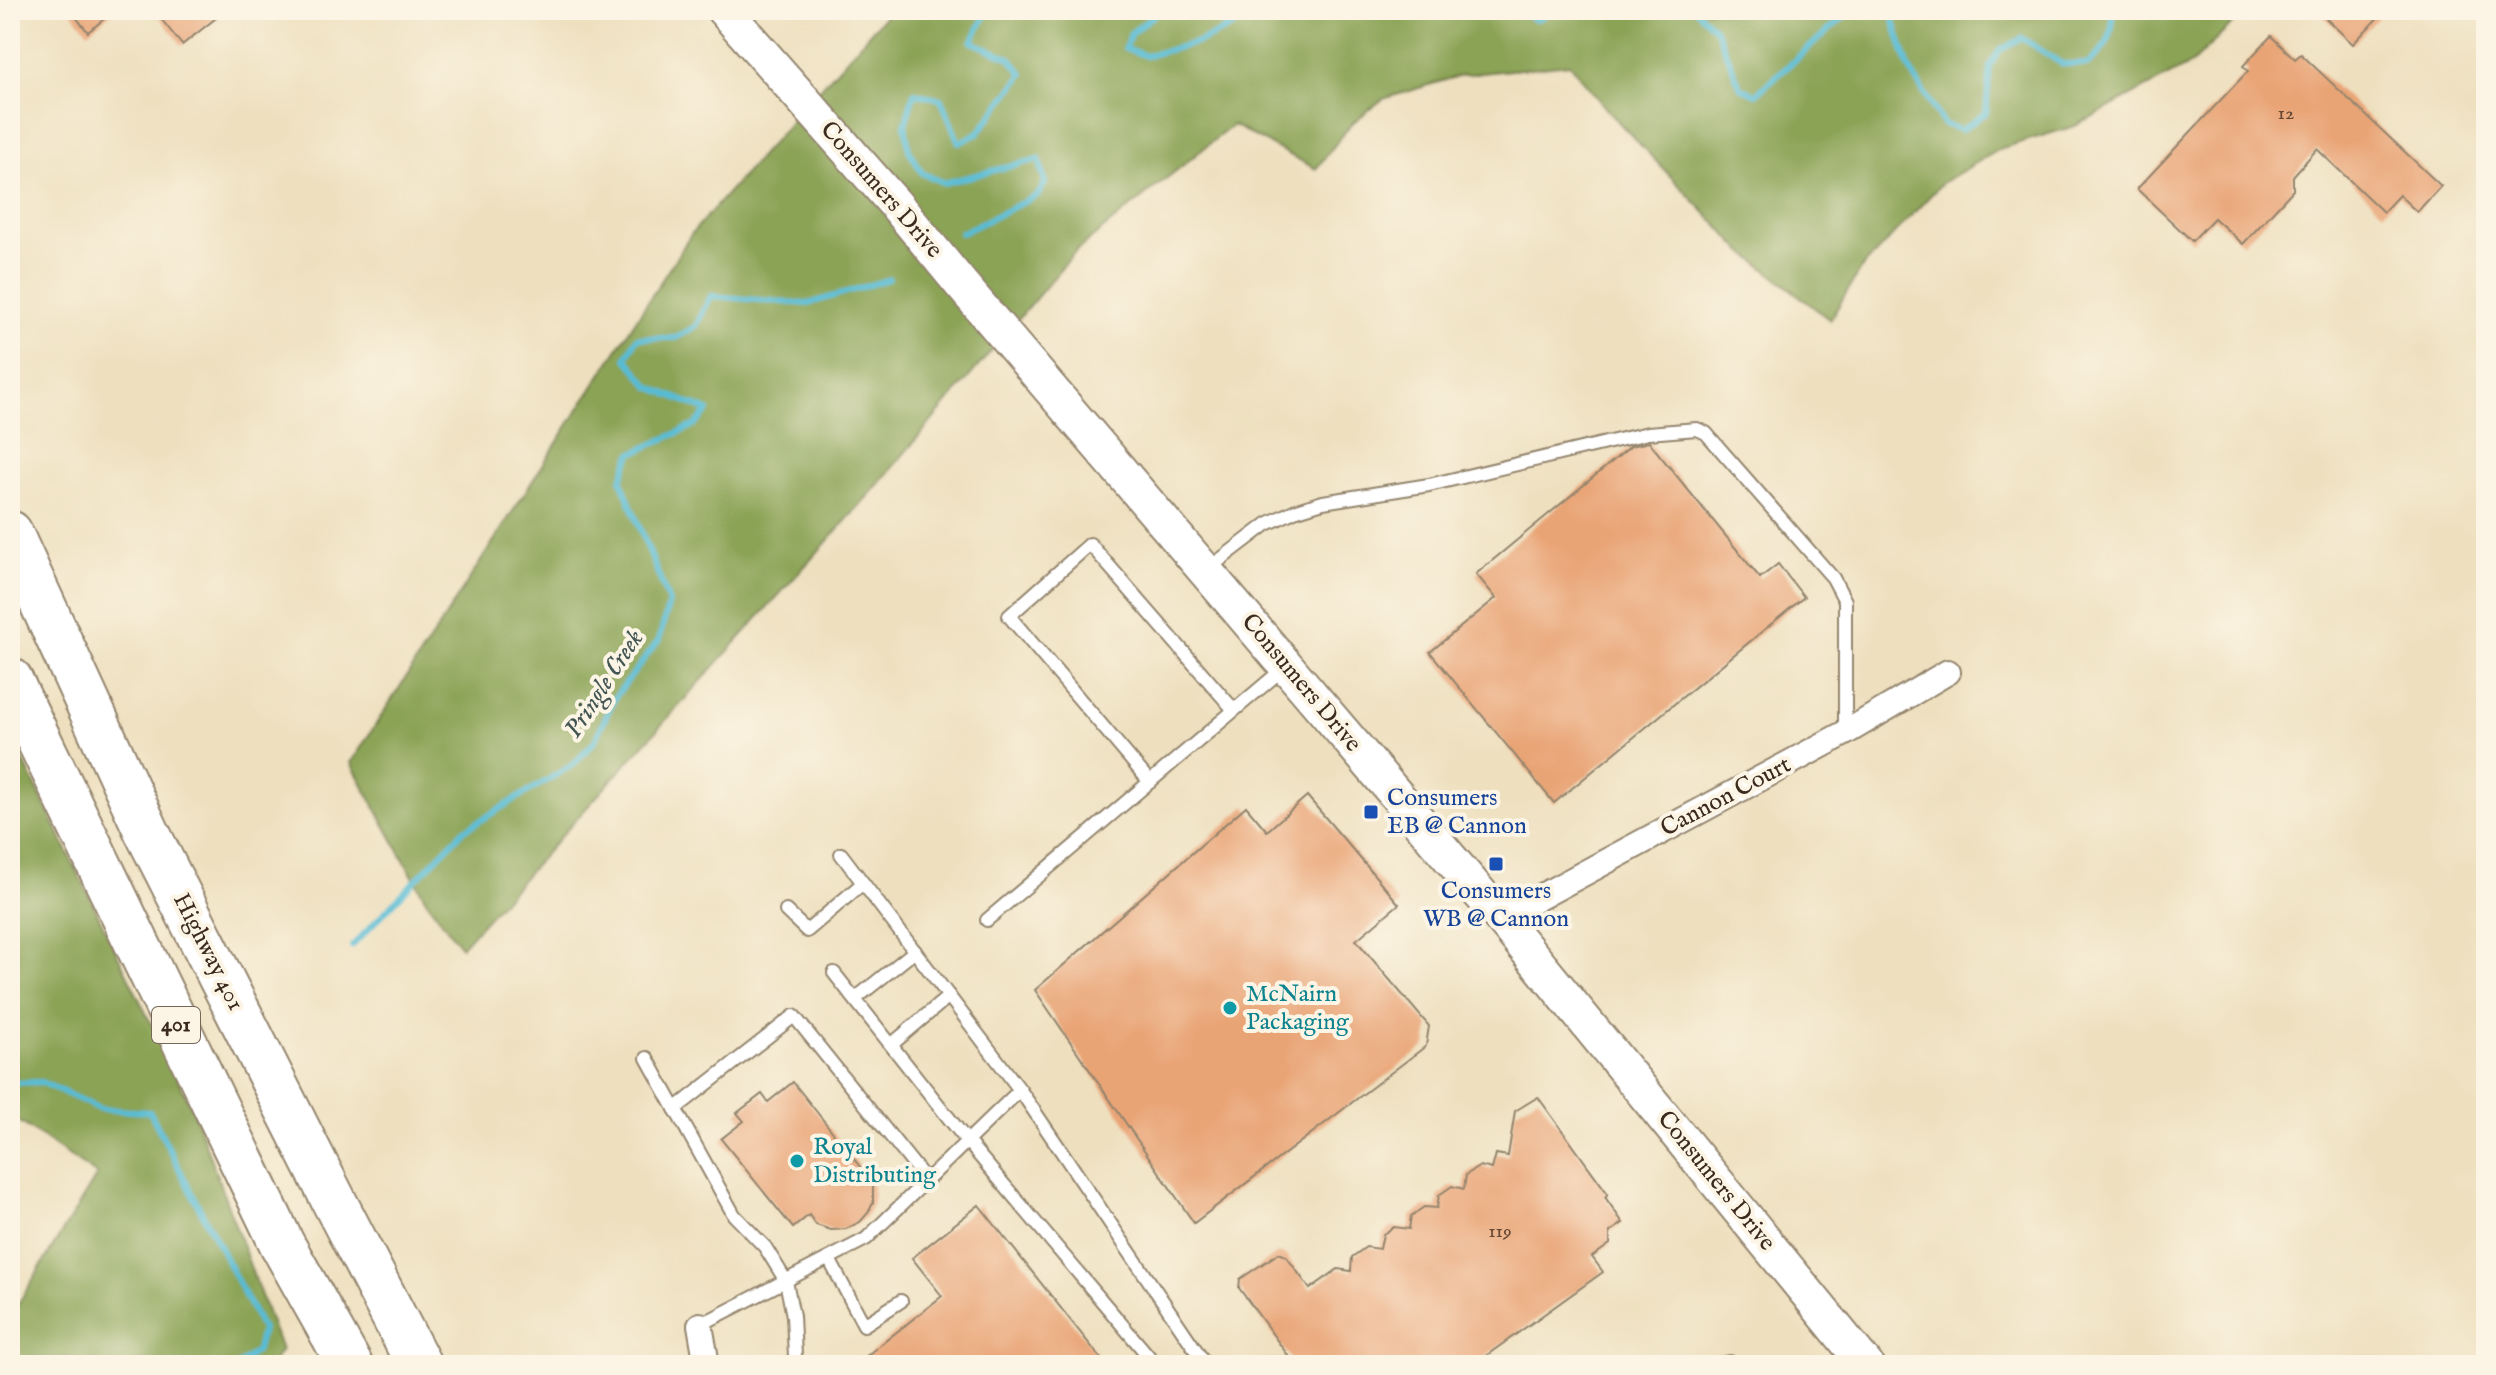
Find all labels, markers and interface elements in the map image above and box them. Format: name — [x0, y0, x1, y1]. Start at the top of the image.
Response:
house number: 12 — [2278, 101, 2294, 126]
street label: Consumers Drive — [813, 115, 949, 265]
street label: Consumers Drive — [1234, 607, 1368, 759]
water label: Pringle Creek — [557, 623, 652, 745]
street label: Cannon Court — [1655, 750, 1797, 844]
place label: Consumers EB @ Cannon — [1387, 783, 1527, 842]
marker: Consumers EB @ Cannon — [1362, 803, 1380, 821]
marker: Consumers WB @ Cannon — [1487, 855, 1505, 873]
place label: Consumers WB @ Cannon — [1423, 876, 1569, 935]
street label: Highway 401 — [165, 888, 251, 1016]
place label: McNairn Packaging — [1246, 979, 1350, 1038]
marker: McNairn Packaging — [1221, 999, 1239, 1017]
road number: 401 — [152, 1007, 200, 1043]
street label: Consumers Drive — [1650, 1105, 1782, 1257]
place label: Royal Distributing — [813, 1132, 937, 1191]
marker: Royal Distributing — [788, 1152, 806, 1170]
house number: 119 — [1488, 1219, 1512, 1244]

